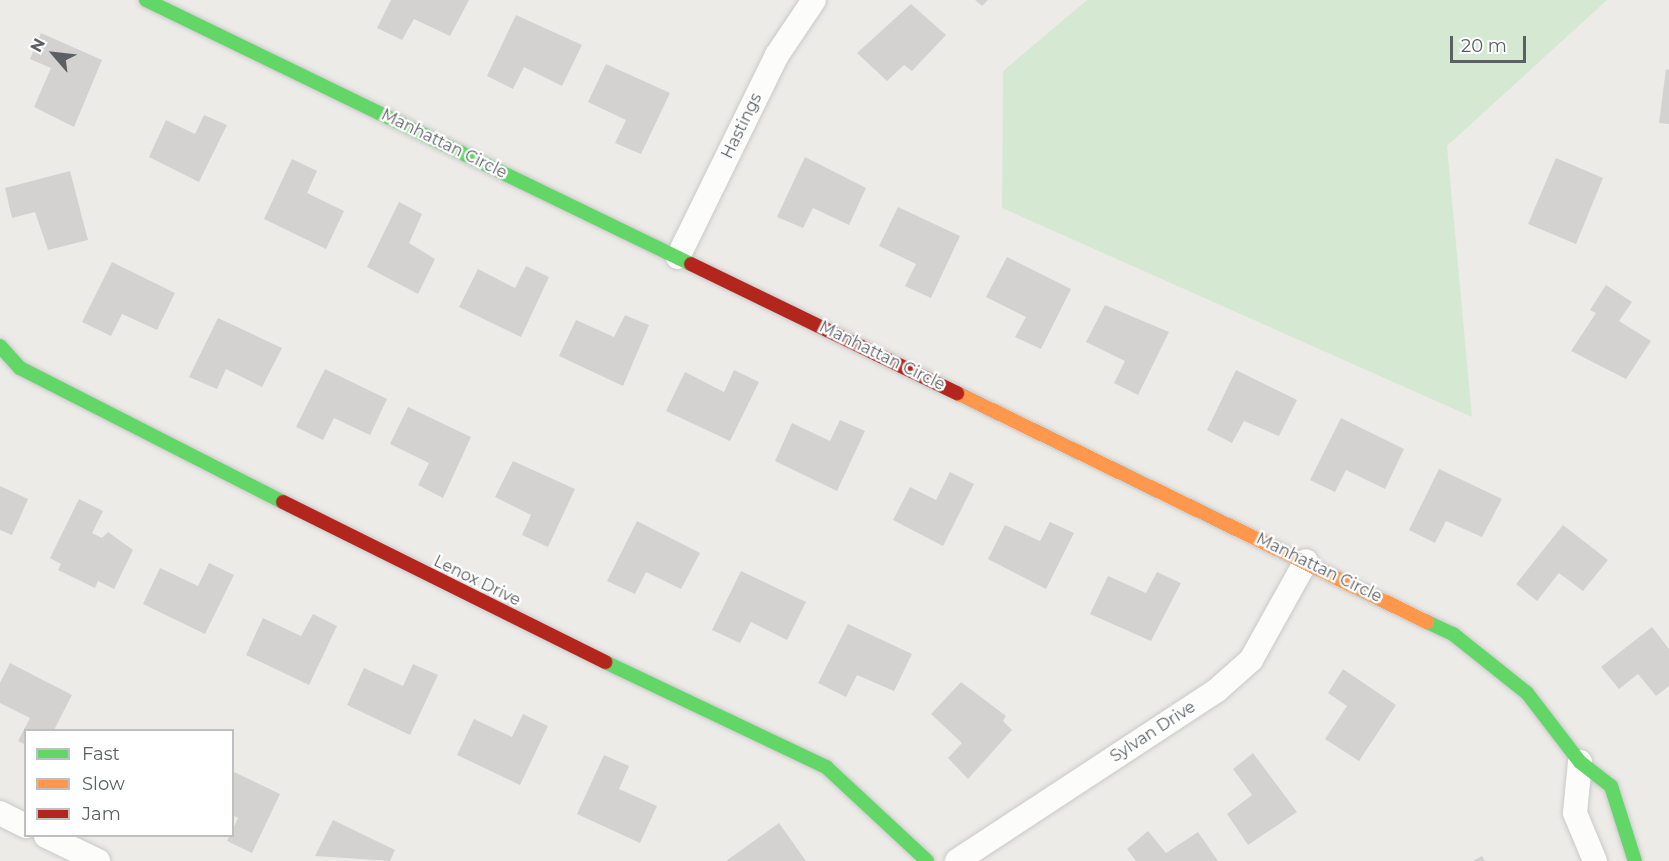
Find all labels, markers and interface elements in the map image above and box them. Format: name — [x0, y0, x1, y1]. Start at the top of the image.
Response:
north arrow — [24, 24, 84, 84]
scale bar — [1453, 24, 1530, 62]
text: N — [26, 35, 49, 55]
text: 20 m — [1461, 35, 1507, 57]
street label: Hastings — [718, 90, 766, 162]
street label: Manhattan Circle — [378, 105, 510, 183]
street label: Manhattan Circle — [816, 317, 948, 395]
street label: Manhattan Circle — [1253, 529, 1385, 607]
street label: Lenox Drive — [430, 552, 524, 610]
street label: Sylvan Drive — [1107, 697, 1199, 767]
legend — [24, 729, 234, 837]
text: Fast — [82, 743, 120, 765]
text: Slow — [82, 773, 125, 795]
text: Jam — [82, 803, 121, 825]

